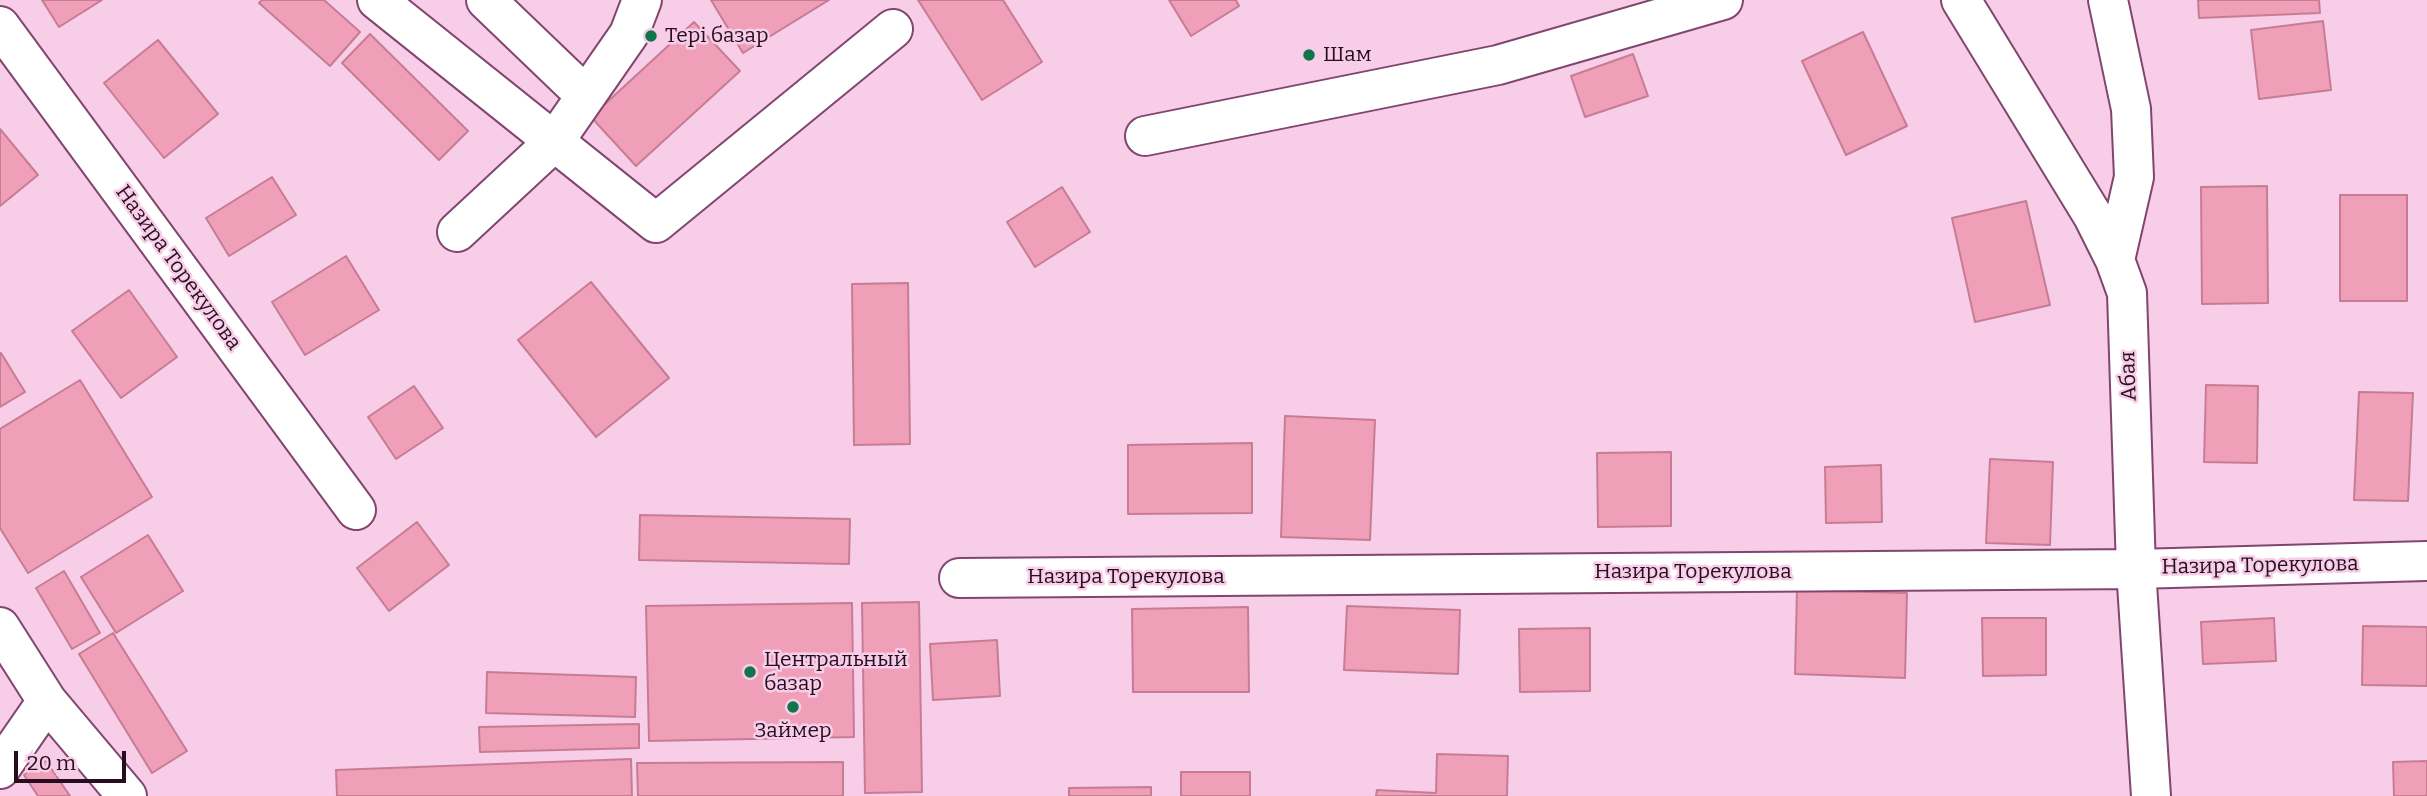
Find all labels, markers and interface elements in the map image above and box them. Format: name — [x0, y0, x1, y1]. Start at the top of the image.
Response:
place label: Тері базар — [665, 23, 769, 49]
marker: Тері базар — [643, 28, 659, 44]
place label: Шам — [1323, 42, 1371, 68]
marker: Шам — [1301, 47, 1317, 63]
street label: Назира Торекулова — [110, 181, 246, 355]
street label: Абая — [2116, 351, 2142, 401]
street label: Назира Торекулова — [2161, 552, 2359, 580]
street label: Назира Торекулова — [1594, 559, 1792, 585]
street label: Назира Торекулова — [1027, 564, 1225, 590]
place label: Центральный базар — [764, 647, 908, 697]
marker: Центральный базар — [742, 664, 758, 680]
marker: Займер — [785, 699, 801, 715]
place label: Займер — [755, 718, 831, 744]
scale bar — [18, 736, 130, 780]
text: 20 m — [27, 750, 76, 776]

